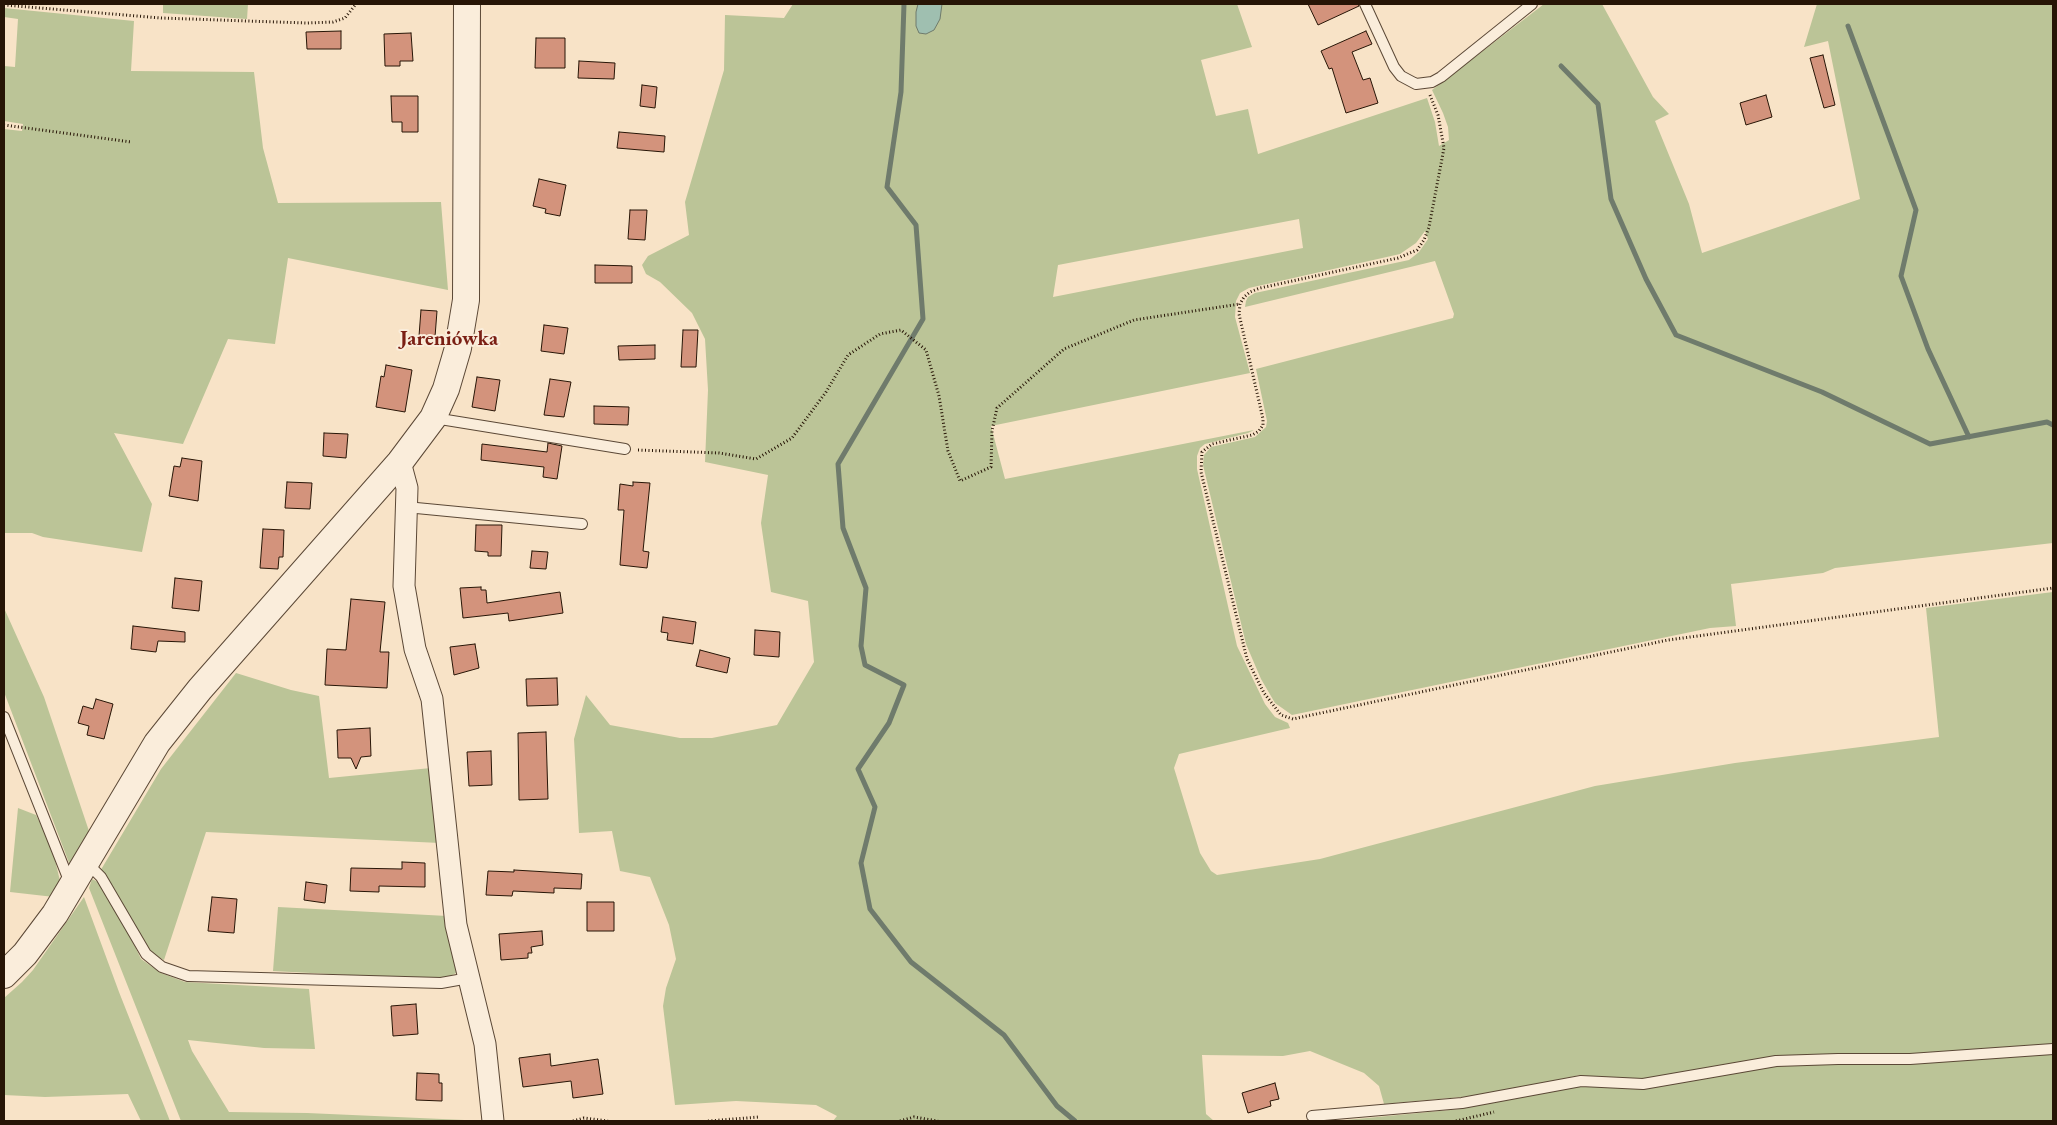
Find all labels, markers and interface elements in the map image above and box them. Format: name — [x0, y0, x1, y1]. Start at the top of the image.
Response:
district label: Jareniówka — [400, 326, 498, 352]

